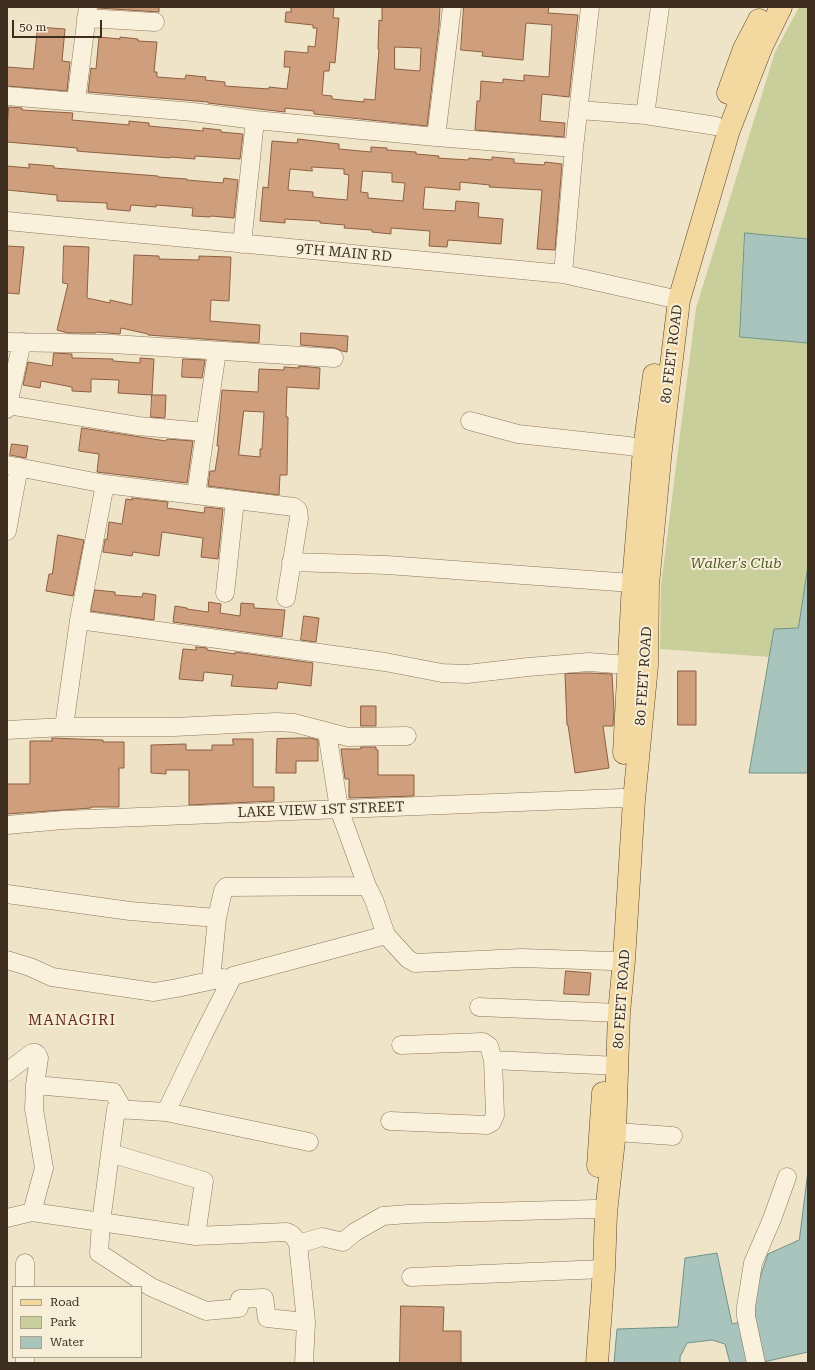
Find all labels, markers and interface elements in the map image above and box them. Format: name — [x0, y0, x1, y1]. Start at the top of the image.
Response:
scale bar — [14, 12, 104, 38]
text: 50 m — [19, 20, 46, 34]
street label: 9TH MAIN RD — [295, 240, 393, 266]
street label: 80 FEET ROAD — [658, 304, 686, 404]
park label: Walker's Club — [691, 556, 781, 572]
street label: 80 FEET ROAD — [632, 626, 656, 726]
street label: LAKE VIEW 1ST STREET — [237, 799, 405, 821]
street label: 80 FEET ROAD — [610, 949, 634, 1049]
district label: MANAGIRI — [28, 1012, 116, 1030]
legend — [12, 1286, 142, 1358]
text: Road — [50, 1295, 79, 1309]
text: Park — [50, 1315, 76, 1329]
text: Water — [50, 1335, 84, 1349]

